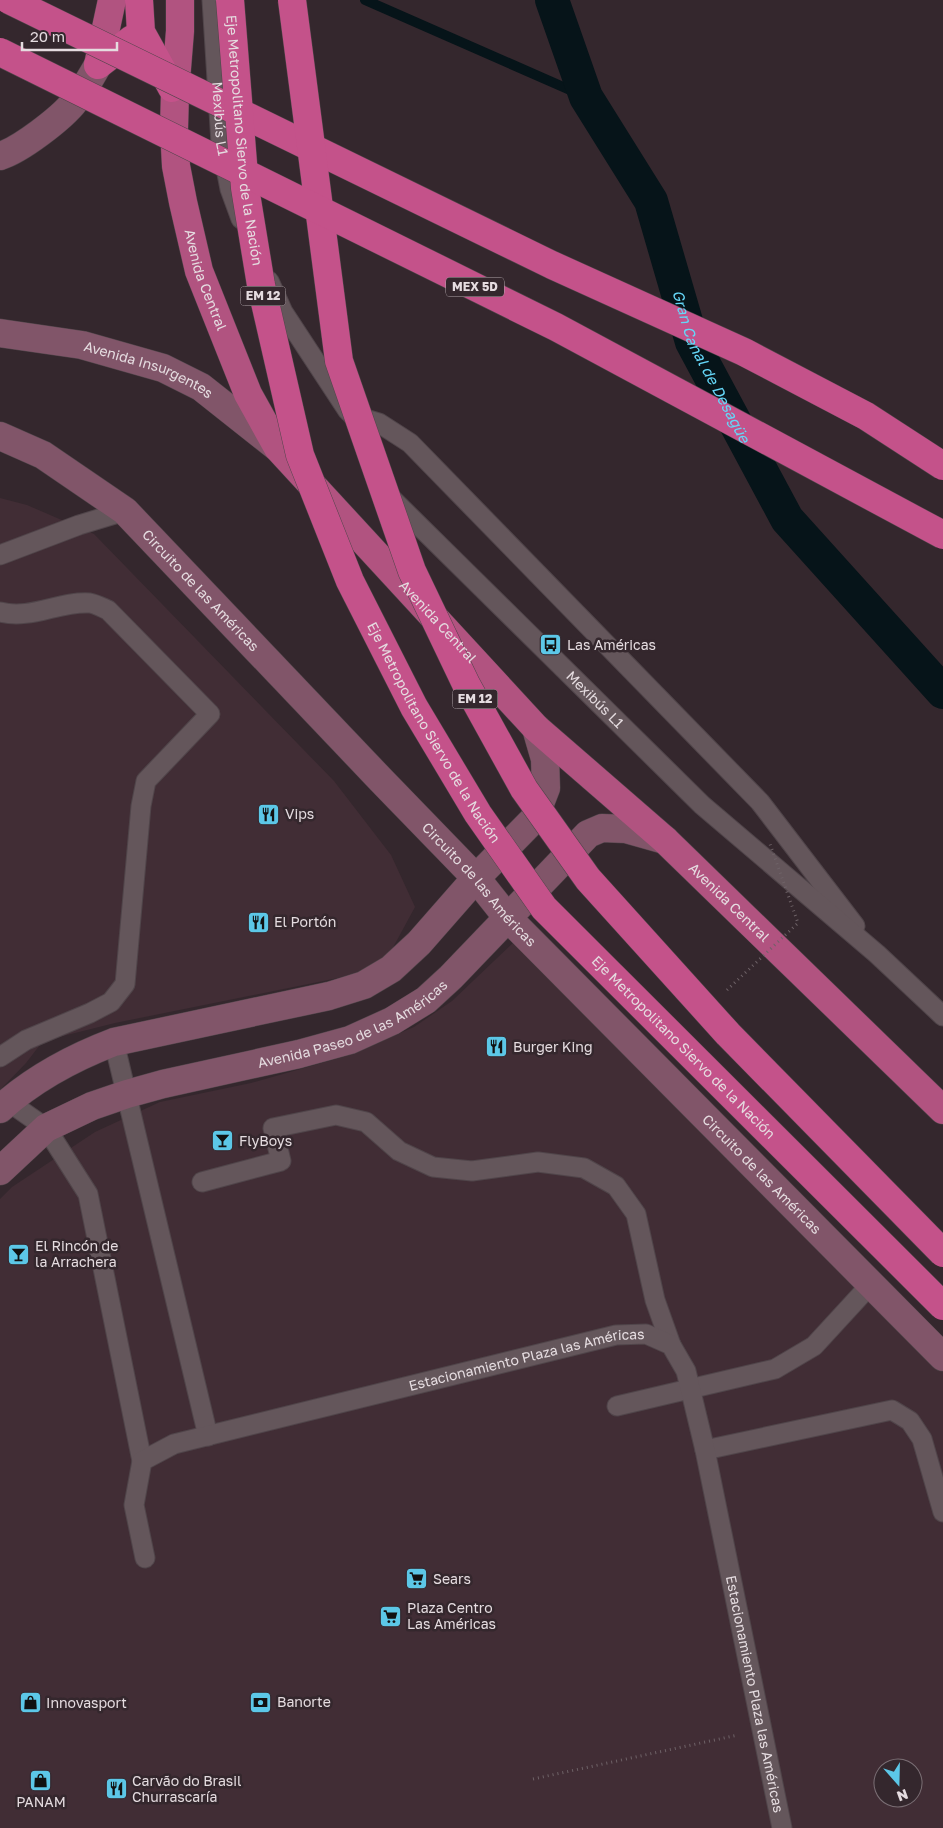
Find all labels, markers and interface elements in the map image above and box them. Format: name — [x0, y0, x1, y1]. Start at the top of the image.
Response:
street label: Eje Metropolitano Siervo de la Nación — [223, 14, 267, 267]
scale bar — [22, 20, 118, 52]
text: 20 m — [30, 27, 65, 45]
street label: Mexibús L1 — [209, 81, 232, 157]
street label: Avenida Central — [182, 227, 231, 333]
road number: MEX 5D — [446, 278, 504, 296]
road number: EM 12 — [240, 286, 286, 306]
water label: Gran Canal de Desagüe — [669, 288, 755, 447]
street label: Avenida Insurgentes — [82, 337, 217, 401]
street label: Circuito de las Américas — [139, 526, 263, 655]
street label: Avenida Central — [396, 576, 481, 666]
street label: Eje Metropolitano Siervo de la Nación — [364, 619, 504, 846]
bus stop icon: Las Américas — [539, 633, 563, 657]
place label: Las Américas — [567, 636, 656, 653]
street label: Mexibús L1 — [563, 667, 628, 731]
road number: EM 12 — [452, 690, 498, 709]
restaurant icon: Vips — [257, 802, 281, 826]
place label: Vips — [285, 805, 314, 822]
street label: Circuito de las Américas — [419, 819, 540, 950]
street label: Avenida Central — [686, 859, 774, 945]
restaurant icon: El Portón — [246, 910, 270, 934]
place label: El Portón — [274, 913, 336, 930]
street label: Eje Metropolitano Siervo de la Nación — [589, 952, 779, 1142]
street label: Avenida Paseo de las Américas — [256, 976, 450, 1071]
restaurant icon: Burger King — [485, 1035, 509, 1059]
place label: Burger King — [513, 1038, 593, 1055]
street label: Circuito de las Américas — [699, 1110, 825, 1237]
bar icon: FlyBoys — [211, 1129, 235, 1153]
place label: FlyBoys — [239, 1132, 292, 1149]
place label: El Rincón de la Arrachera — [35, 1237, 118, 1270]
bar icon: El Rincón de la Arrachera — [7, 1242, 31, 1266]
street label: Estacionamiento Plaza las Américas — [407, 1325, 645, 1394]
supermarket icon: Sears — [405, 1567, 429, 1591]
place label: Sears — [433, 1570, 471, 1587]
street label: Estacionamiento Plaza las Américas — [723, 1574, 788, 1814]
place label: Plaza Centro Las Américas — [407, 1599, 496, 1632]
supermarket icon: Plaza Centro Las Américas — [379, 1604, 403, 1628]
bank icon: Banorte — [249, 1690, 273, 1714]
shop icon: Innovasport — [18, 1691, 42, 1715]
place label: Banorte — [277, 1693, 331, 1710]
place label: Innovasport — [46, 1694, 127, 1711]
north arrow — [873, 1758, 923, 1808]
shop icon: PANAM — [29, 1768, 53, 1792]
place label: Carvão do Brasil Churrascaría — [132, 1772, 241, 1805]
restaurant icon: Carvão do Brasil Churrascaría — [104, 1777, 128, 1801]
text: N — [895, 1786, 911, 1805]
place label: PANAM — [16, 1793, 66, 1810]

